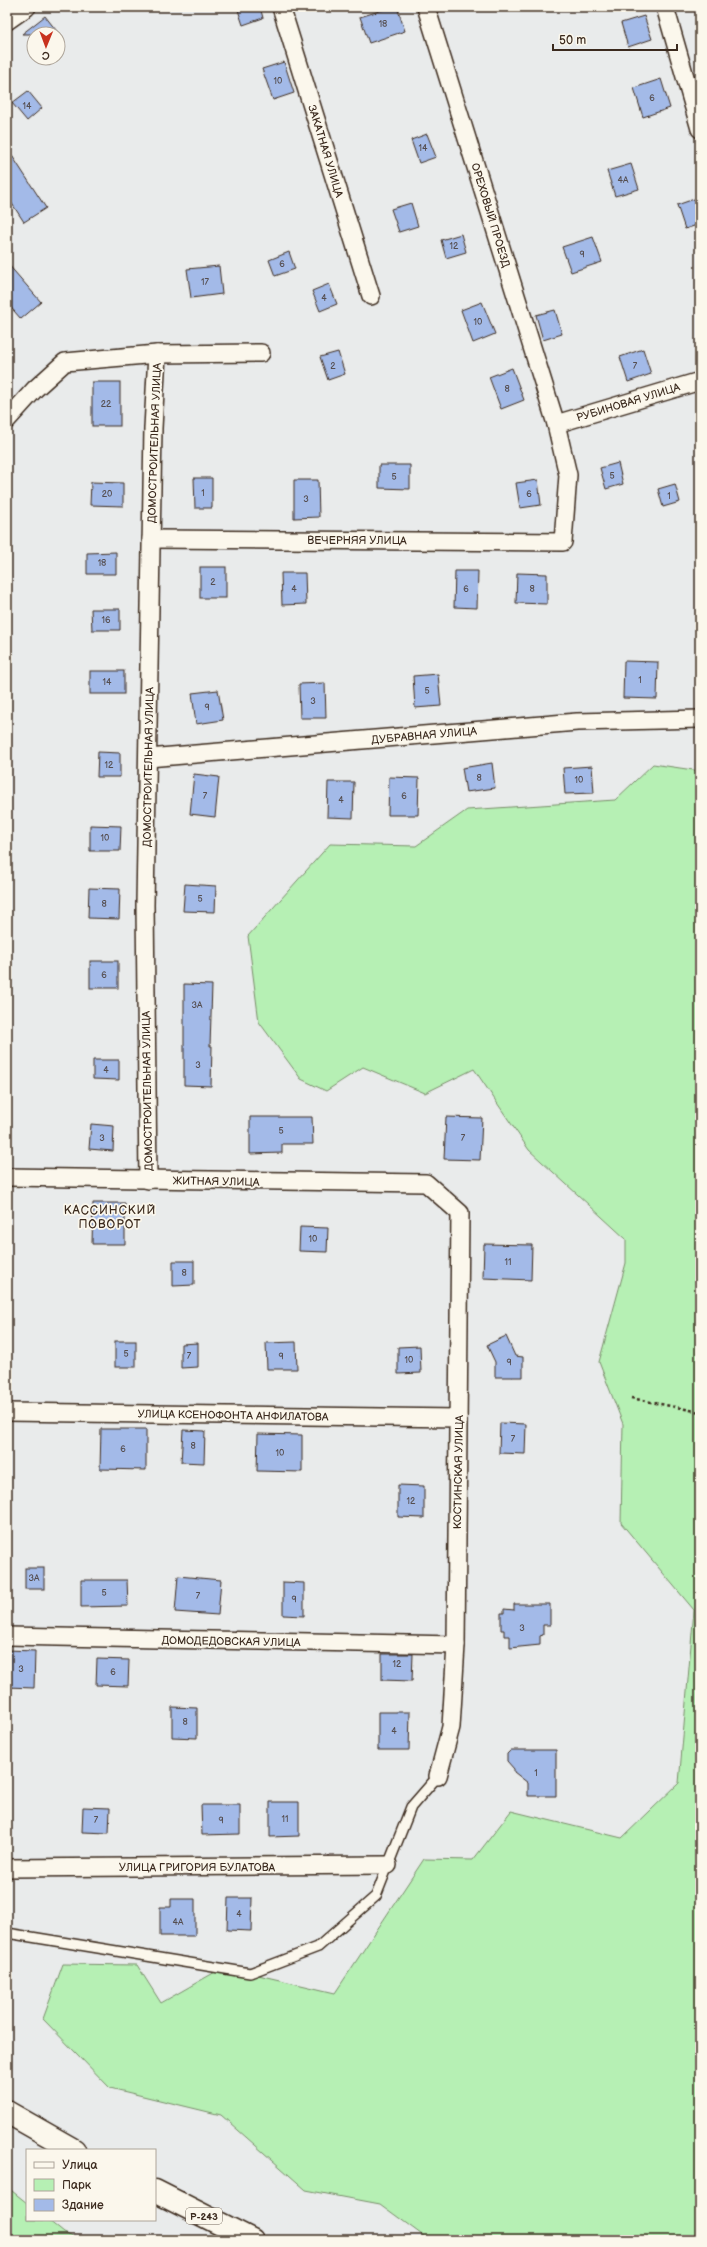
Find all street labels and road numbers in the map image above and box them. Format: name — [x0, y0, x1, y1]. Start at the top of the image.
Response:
street label: ЗАКАТНАЯ УЛИЦА — [305, 103, 346, 199]
street label: ОРЕХОВЫЙ ПРОЕЗД — [468, 161, 513, 269]
street label: ДОМОСТРОИТЕЛЬНАЯ УЛИЦА — [145, 362, 164, 523]
street label: РУБИНОВАЯ УЛИЦА — [575, 380, 682, 424]
street label: ВЕЧЕРНЯЯ УЛИЦА — [307, 534, 407, 547]
street label: ДОМОСТРОИТЕЛЬНАЯ УЛИЦА — [141, 686, 156, 847]
street label: ДУБРАВНАЯ УЛИЦА — [371, 724, 478, 747]
street label: ДОМОСТРОИТЕЛЬНАЯ УЛИЦА — [140, 1010, 155, 1171]
street label: ЖИТНАЯ УЛИЦА — [172, 1174, 260, 1189]
street label: УЛИЦА КСЕНОФОНТА АНФИЛАТОВА — [137, 1407, 329, 1424]
street label: КОСТИНСКАЯ УЛИЦА — [451, 1414, 466, 1529]
street label: ДОМОДЕДОВСКАЯ УЛИЦА — [161, 1634, 301, 1649]
street label: УЛИЦА ГРИГОРИЯ БУЛАТОВА — [119, 1861, 276, 1874]
road number: Р-243 — [186, 2208, 222, 2224]

